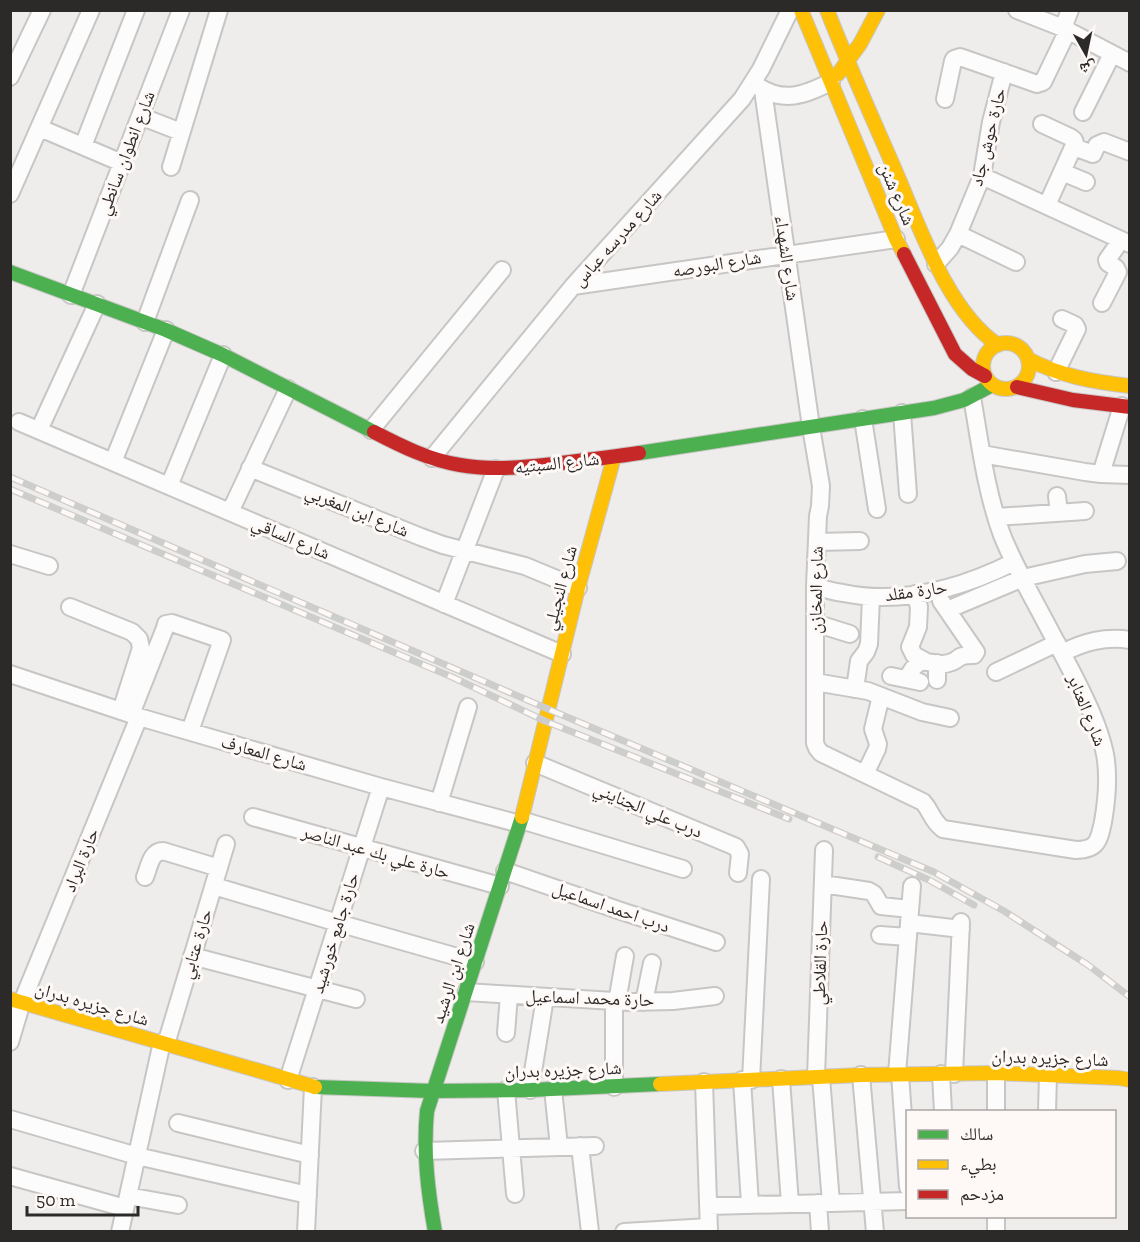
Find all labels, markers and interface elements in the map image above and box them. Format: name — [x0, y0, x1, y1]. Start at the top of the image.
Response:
north arrow — [1056, 24, 1116, 84]
text: ش — [1078, 58, 1098, 79]
street label: حارة حوش جاد — [965, 86, 1011, 188]
street label: شارع انطوان سانطي — [92, 88, 163, 219]
street label: شارع شنن — [874, 159, 920, 229]
street label: شارع مدرسه عباس — [568, 185, 666, 291]
street label: شارع الشهداء — [770, 214, 804, 302]
street label: شارع البورصه — [671, 246, 763, 282]
street label: شارع السبتيه — [514, 448, 600, 478]
street label: شارع ابن المغربي — [301, 480, 412, 545]
street label: شارع الساقي — [247, 512, 333, 568]
street label: شارع النجيلي — [538, 543, 585, 634]
street label: شارع المخازن — [804, 546, 828, 634]
street label: حارة مقلد — [884, 576, 948, 606]
street label: شارع العنابر — [1062, 670, 1111, 749]
street label: شارع المعارف — [219, 730, 309, 776]
street label: درب علي الجنايني — [589, 777, 706, 846]
street label: حارة علي بك عبد الناصر — [298, 820, 453, 887]
street label: حارة البراد — [58, 825, 104, 895]
street label: حارة جامع خورشيد — [306, 870, 365, 996]
street label: درب احمد اسماعيل — [550, 877, 672, 937]
street label: حارة عتابي — [175, 906, 220, 983]
street label: شارع ابن الرشيد — [426, 920, 480, 1026]
street label: حارة القلاطي — [808, 920, 836, 1006]
street label: شارع جزيره بدران — [33, 977, 151, 1031]
street label: حارة محمد اسماعيل — [525, 985, 655, 1011]
street label: شارع جزيره بدران — [991, 1045, 1109, 1071]
street label: شارع جزيره بدران — [504, 1057, 622, 1083]
legend — [906, 1110, 1116, 1218]
text: سالك — [960, 1123, 993, 1145]
text: بطيء — [960, 1153, 997, 1179]
scale bar — [27, 1179, 138, 1217]
text: مزدحم — [960, 1183, 1004, 1206]
text: 50 m — [36, 1189, 76, 1211]

